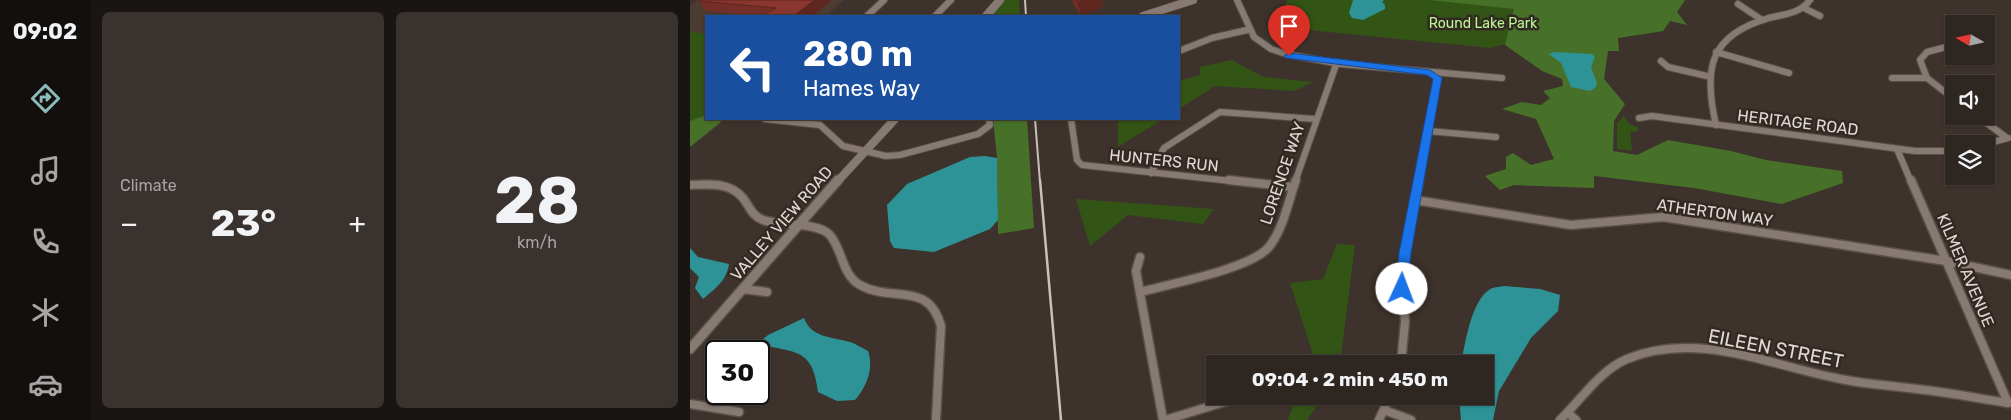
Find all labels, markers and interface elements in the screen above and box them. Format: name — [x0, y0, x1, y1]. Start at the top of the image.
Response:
pin — [1268, 5, 1310, 56]
icon: arrive — [1275, 12, 1303, 40]
park label: Round Lake Park — [1429, 15, 1538, 32]
north arrow — [1945, 15, 1995, 65]
map controls — [1945, 15, 1995, 185]
text: 09:02 — [13, 18, 77, 45]
text: 280 m — [803, 33, 913, 75]
icon: left — [720, 35, 785, 100]
text: Hames Way — [803, 75, 920, 102]
button: sound — [1945, 75, 1995, 125]
icon: directions — [28, 81, 63, 116]
street label: HERITAGE ROAD — [1736, 106, 1860, 139]
street label: LORENCE WAY — [1256, 119, 1309, 227]
button: layers — [1945, 135, 1995, 185]
street label: HUNTERS RUN — [1108, 145, 1220, 176]
icon: music — [28, 153, 63, 188]
text: 28 — [494, 162, 580, 239]
street label: VALLEY VIEW ROAD — [727, 162, 836, 284]
text: Climate — [120, 176, 177, 195]
street label: ATHERTON WAY — [1656, 195, 1774, 230]
text: 23° — [211, 200, 276, 246]
text: − — [120, 207, 138, 240]
text: + — [349, 207, 366, 240]
street label: KILMER AVENUE — [1933, 211, 1998, 330]
icon: phone — [28, 224, 63, 259]
text: km/h — [517, 233, 557, 252]
position arrow — [1375, 262, 1427, 314]
icon: climate — [28, 295, 63, 330]
street label: EILEEN STREET — [1706, 324, 1846, 373]
speed limit sign: 30 — [705, 340, 770, 405]
icon: car — [28, 367, 63, 402]
text: 09:04 · 2 min · 450 m — [1252, 368, 1448, 391]

